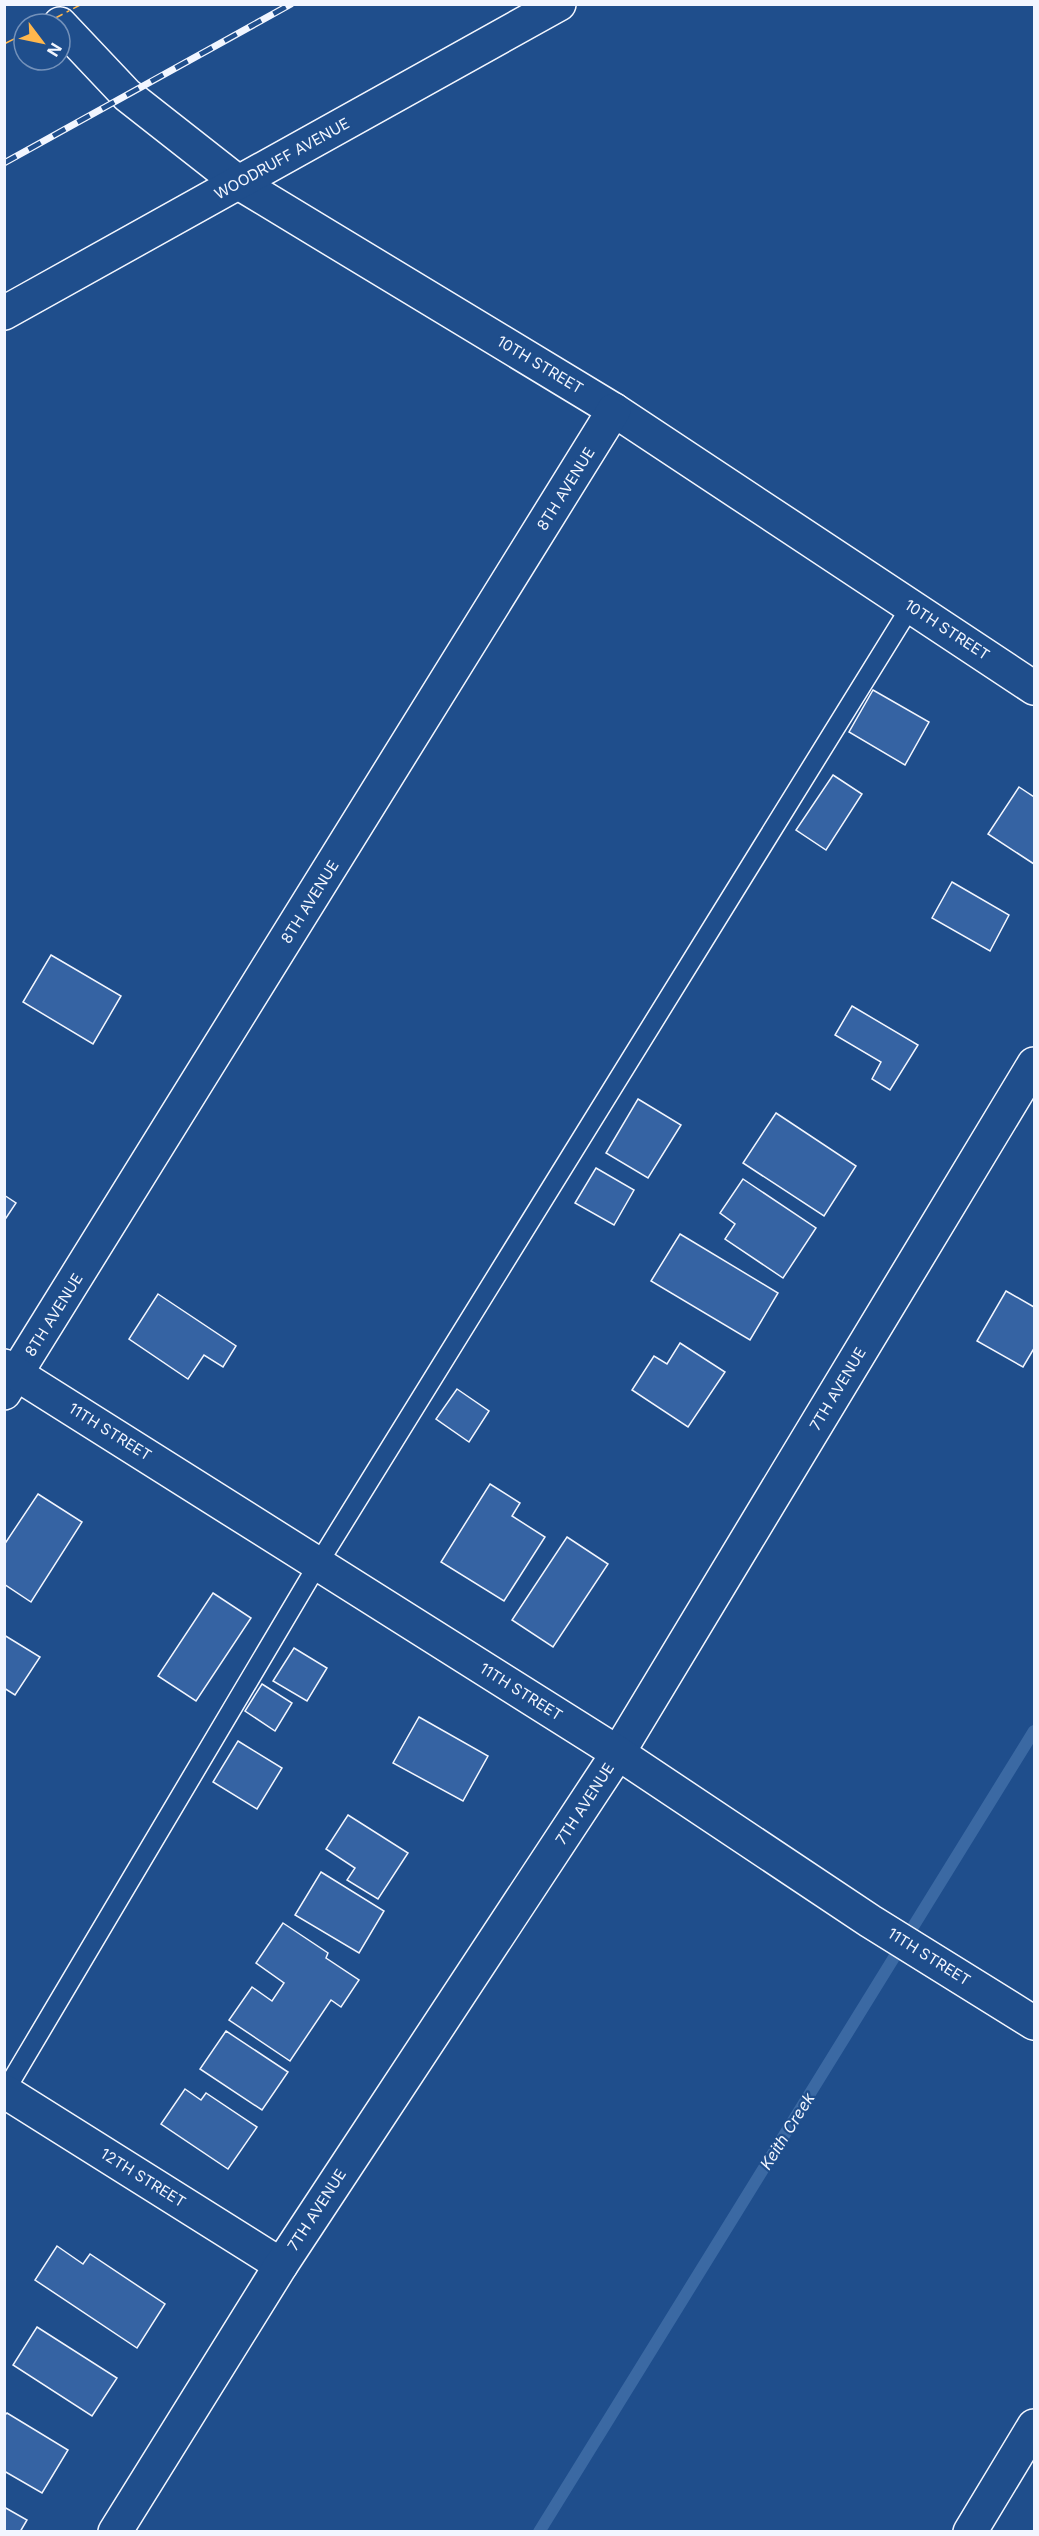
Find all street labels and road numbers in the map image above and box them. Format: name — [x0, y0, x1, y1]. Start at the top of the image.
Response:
street label: WOODRUFF AVENUE — [211, 114, 353, 204]
street label: 10TH STREET — [494, 331, 587, 398]
street label: 8TH AVENUE — [532, 444, 599, 534]
street label: 10TH STREET — [901, 595, 993, 664]
street label: 8TH AVENUE — [276, 857, 343, 947]
street label: 8TH AVENUE — [20, 1270, 87, 1360]
street label: 7TH AVENUE — [805, 1344, 870, 1434]
street label: 11TH STREET — [65, 1399, 155, 1465]
street label: 11TH STREET — [476, 1659, 566, 1725]
street label: 7TH AVENUE — [551, 1759, 618, 1848]
street label: 11TH STREET — [884, 1924, 974, 1990]
street label: 12TH STREET — [97, 2144, 189, 2211]
street label: 7TH AVENUE — [283, 2165, 350, 2254]

